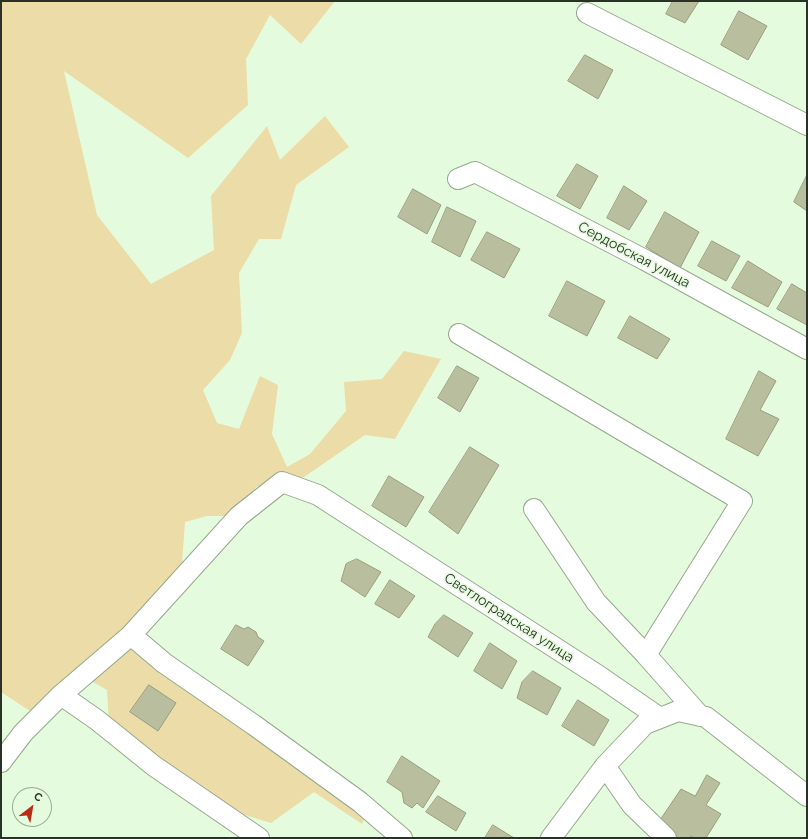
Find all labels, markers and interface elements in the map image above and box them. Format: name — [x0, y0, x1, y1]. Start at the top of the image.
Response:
street label: Сердобская улица — [575, 218, 693, 292]
street label: Светлоградская улица — [441, 570, 577, 666]
north arrow — [12, 787, 52, 827]
text: С — [31, 790, 44, 805]

